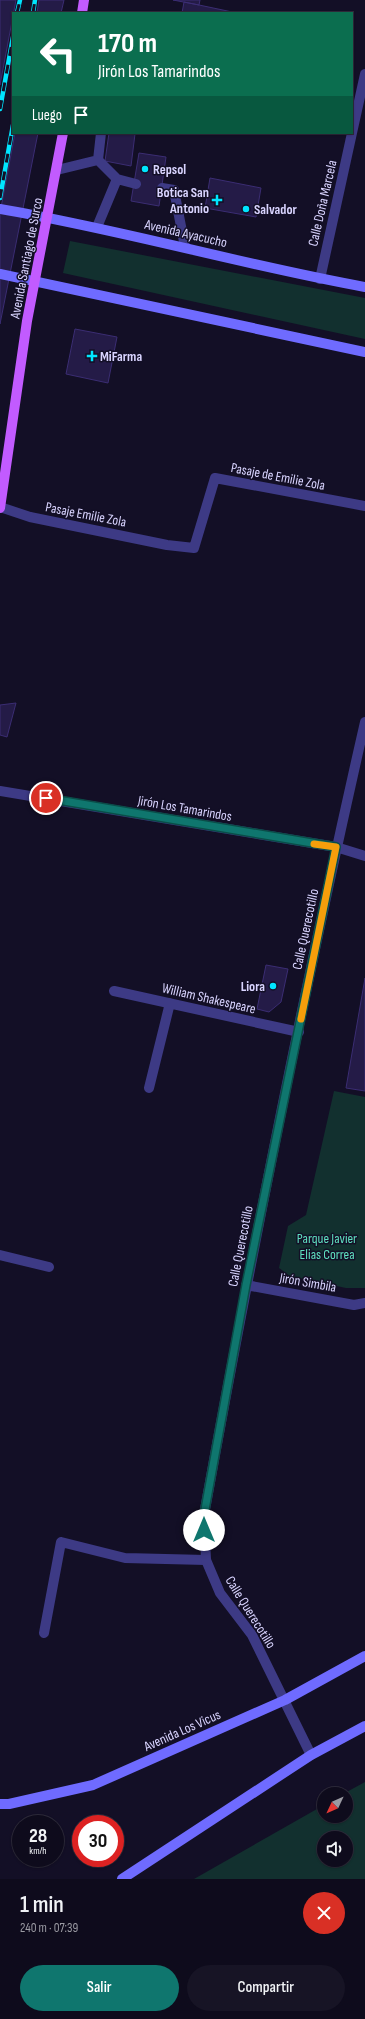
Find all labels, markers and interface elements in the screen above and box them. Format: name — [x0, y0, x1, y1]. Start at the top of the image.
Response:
text: 170 m — [98, 27, 157, 60]
icon: left — [32, 28, 84, 80]
text: Jirón Los Tamarindos — [98, 61, 220, 82]
icon: arrive — [70, 104, 92, 126]
text: Luego — [32, 106, 62, 125]
street label: Calle Doña Marcela — [304, 158, 341, 248]
place label: Repsol — [153, 161, 186, 178]
marker: Repsol — [140, 164, 150, 174]
place label: Botica San Antonio — [157, 184, 209, 217]
marker: Botica San Antonio — [212, 195, 222, 205]
street label: Avenida Santiago de Surco — [6, 196, 47, 321]
place label: Salvador — [254, 201, 297, 218]
marker: Salvador — [241, 204, 251, 214]
street label: Avenida Ayacucho — [142, 216, 229, 251]
place label: MiFarma — [100, 348, 142, 365]
marker: MiFarma — [87, 351, 97, 361]
street label: Pasaje de Emilie Zola — [229, 459, 326, 494]
street label: Pasaje Emilie Zola — [44, 498, 128, 531]
pin — [29, 781, 63, 815]
icon: arrive — [35, 787, 57, 809]
street label: Jirón Los Tamarindos — [136, 792, 233, 825]
street label: Calle Querecotillo — [289, 887, 322, 971]
place label: Liora — [241, 978, 265, 995]
street label: William Shakespeare — [160, 979, 257, 1018]
marker: Liora — [268, 981, 278, 991]
street label: Calle Querecotillo — [224, 1204, 257, 1288]
park label: Parque Javier Elias Correa — [297, 1230, 357, 1263]
street label: Jirón Simbila — [277, 1269, 338, 1296]
position arrow — [183, 1509, 225, 1551]
street label: Calle Querecotillo — [222, 1573, 280, 1652]
street label: Avenida Los Vicus — [140, 1706, 223, 1755]
north arrow — [317, 1787, 353, 1823]
map controls — [317, 1787, 353, 1867]
speed limit sign: 30 — [72, 1815, 124, 1867]
text: 28 — [29, 1824, 47, 1848]
button: sound — [317, 1831, 353, 1867]
text: km/h — [29, 1845, 47, 1857]
text: 1 min — [20, 1890, 64, 1919]
button: close — [303, 1892, 345, 1934]
text: 240 m · 07:39 — [20, 1920, 78, 1936]
button: Salir — [20, 1965, 179, 2011]
button: Compartir — [187, 1965, 345, 2011]

